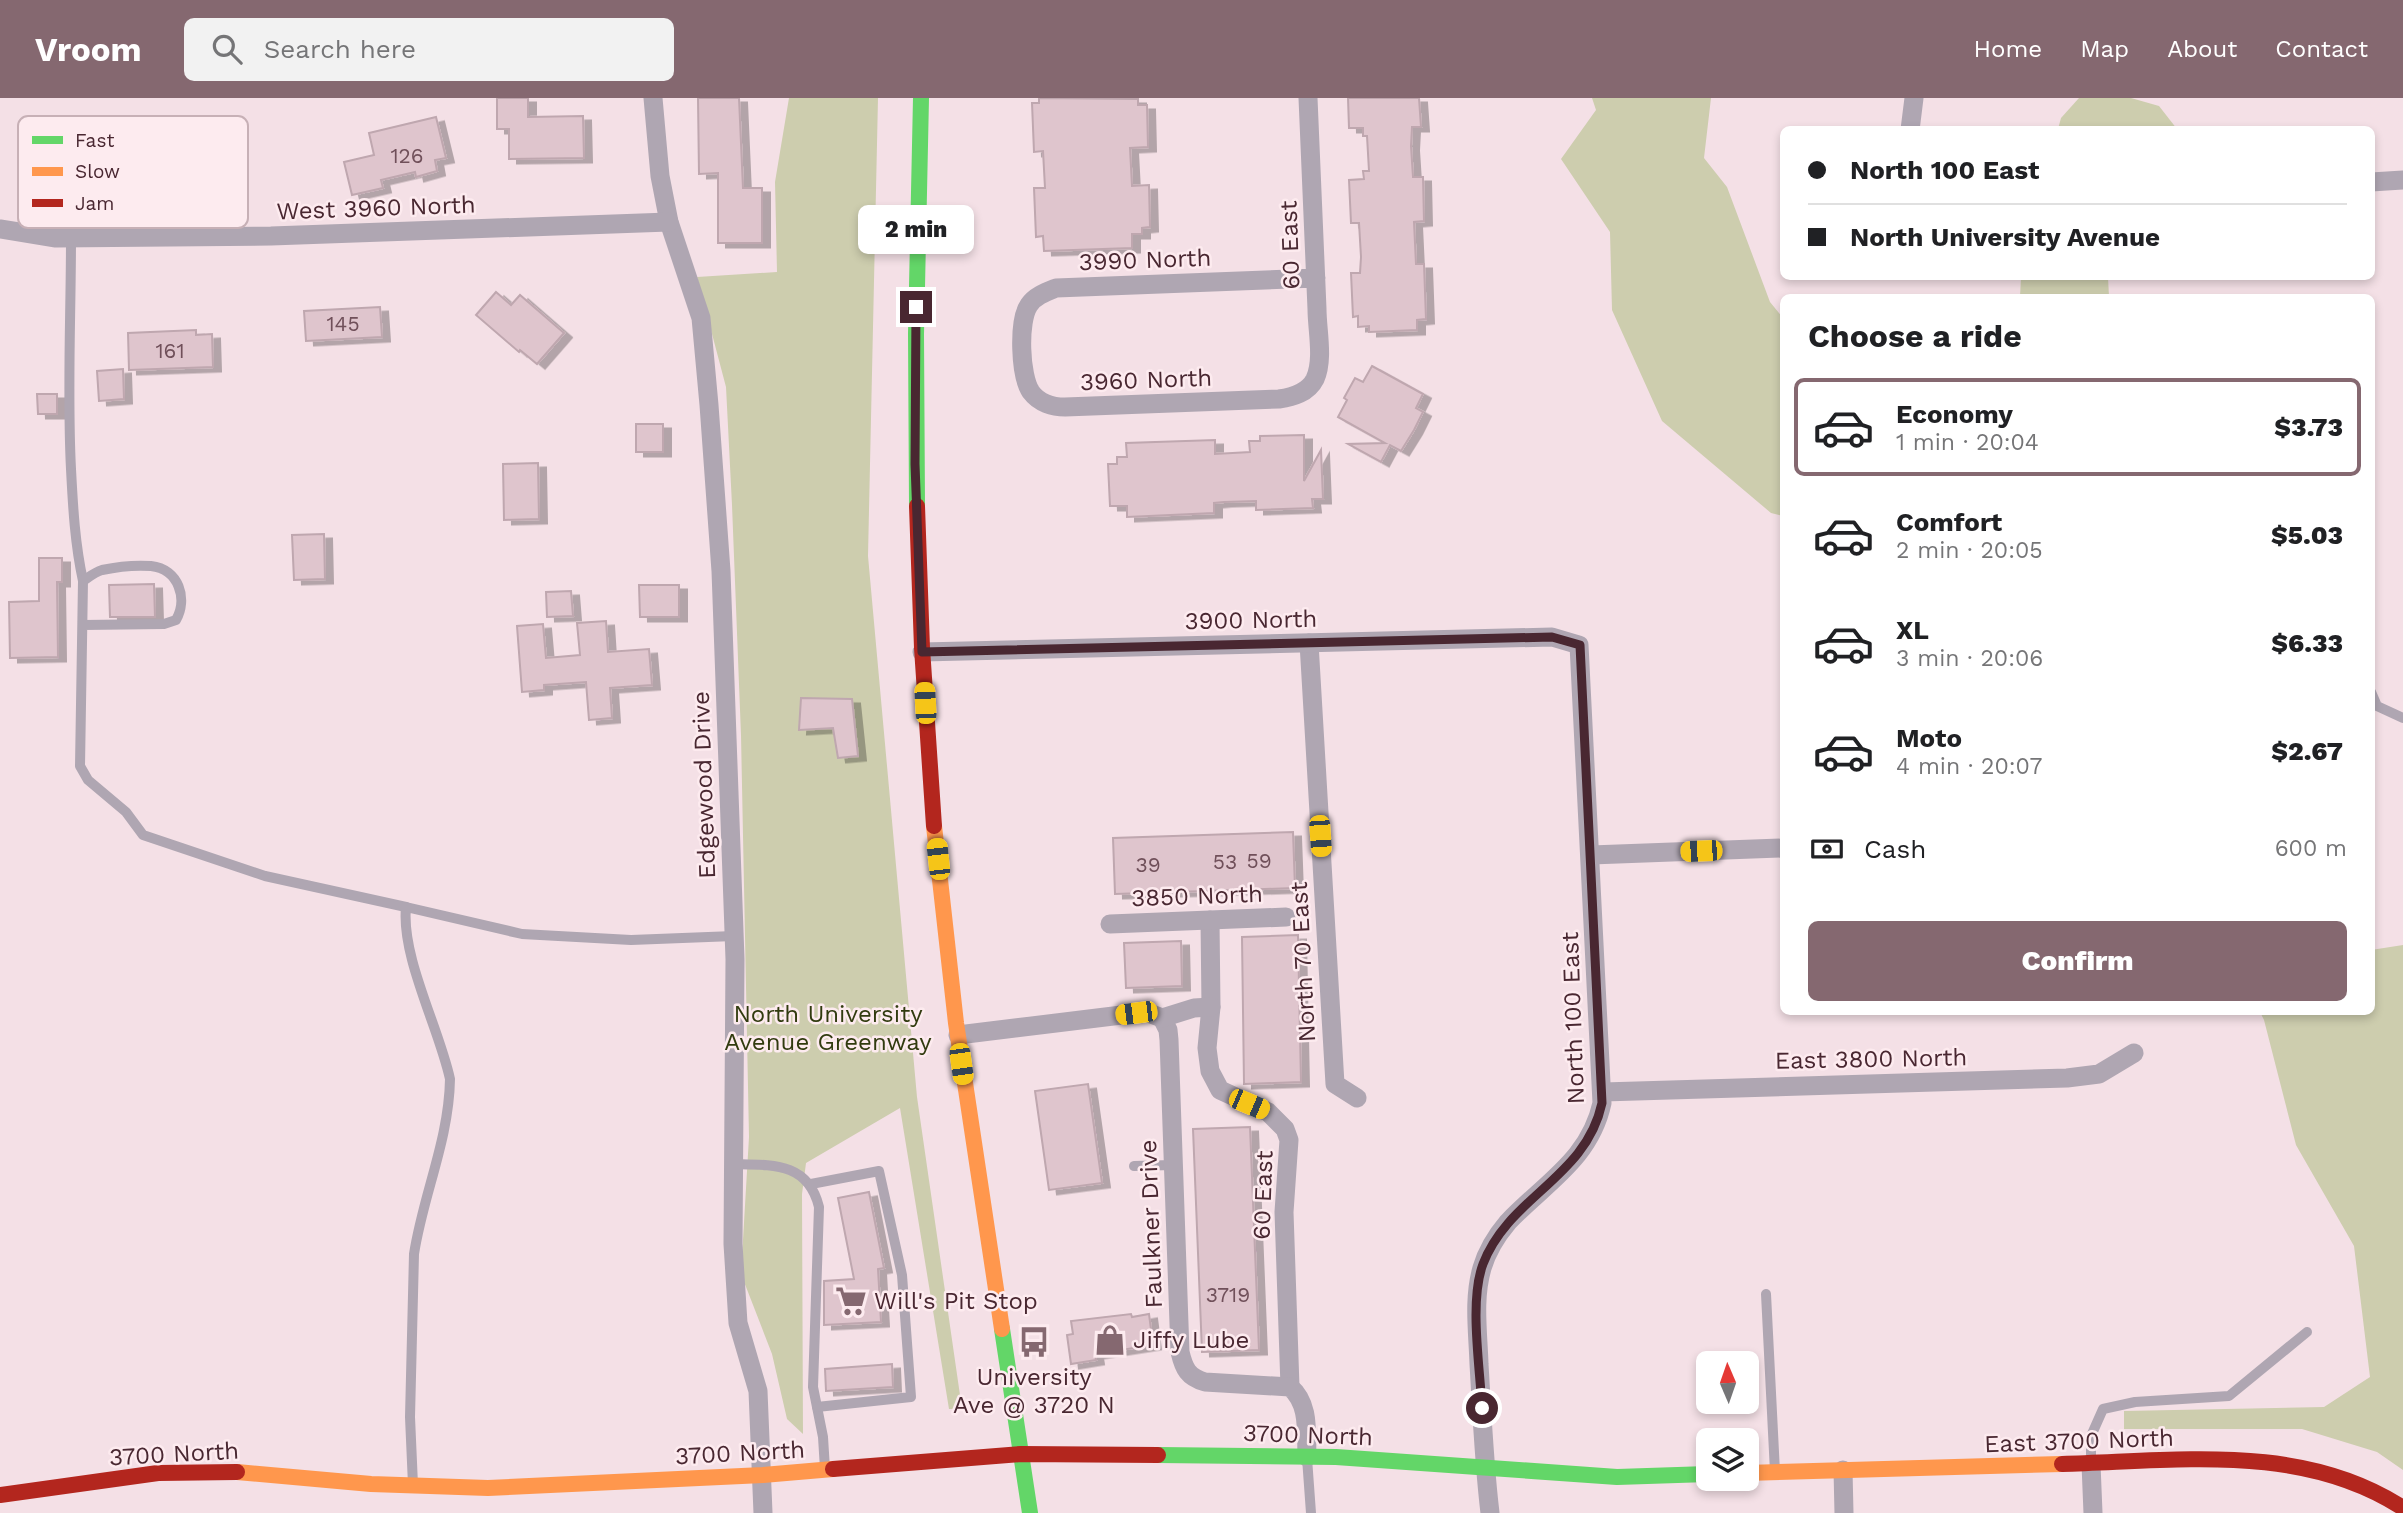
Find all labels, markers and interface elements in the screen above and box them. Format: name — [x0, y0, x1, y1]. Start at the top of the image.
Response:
search box — [184, 18, 674, 81]
text: Vroom — [35, 30, 142, 69]
icon: search — [208, 30, 246, 68]
text: Search here — [264, 34, 416, 64]
text: Home — [1974, 35, 2042, 63]
text: Map — [2080, 35, 2129, 63]
text: About — [2167, 35, 2237, 63]
text: Contact — [2275, 35, 2368, 63]
legend — [18, 116, 248, 228]
text: Fast — [75, 129, 114, 152]
house number: 126 — [390, 143, 424, 168]
text: North 100 East — [1850, 155, 2039, 185]
text: Slow — [75, 160, 120, 183]
street label: West 3960 North — [276, 191, 476, 225]
text: Jam — [75, 192, 114, 215]
street label: 60 East — [1274, 200, 1306, 290]
callout: 2 min — [858, 206, 974, 254]
text: 2 min — [885, 216, 947, 243]
text: North University Avenue — [1850, 222, 2160, 252]
street label: 3990 North — [1078, 244, 1212, 276]
route end — [900, 291, 932, 323]
house number: 145 — [326, 311, 360, 336]
text: Choose a ride — [1808, 317, 2022, 355]
house number: 161 — [155, 338, 185, 363]
street label: 3960 North — [1079, 364, 1213, 396]
icon: car — [1812, 396, 1875, 459]
text: Economy — [1896, 399, 2013, 429]
text: $3.73 — [2274, 412, 2343, 442]
text: 1 min · 20:04 — [1896, 429, 2039, 456]
icon: car — [1812, 504, 1875, 567]
text: Comfort — [1896, 507, 2002, 537]
text: $5.03 — [2271, 520, 2343, 550]
text: 2 min · 20:05 — [1896, 537, 2043, 564]
street label: 3900 North — [1184, 605, 1318, 635]
icon: car — [1812, 612, 1875, 675]
text: XL — [1896, 615, 1929, 645]
text: $6.33 — [2271, 628, 2343, 658]
text: 3 min · 20:06 — [1896, 645, 2043, 672]
car — [914, 681, 937, 725]
street label: Edgewood Drive — [687, 691, 721, 879]
icon: car — [1812, 720, 1875, 783]
text: Moto — [1896, 723, 1962, 753]
text: $2.67 — [2271, 736, 2343, 766]
text: 4 min · 20:07 — [1896, 753, 2042, 780]
car — [1309, 814, 1332, 858]
icon: cash — [1808, 830, 1846, 868]
text: Cash — [1864, 834, 1926, 864]
text: 600 m — [2275, 835, 2347, 862]
car — [926, 837, 951, 881]
car — [1680, 840, 1723, 862]
house number: 59 — [1246, 848, 1272, 873]
house number: 53 — [1213, 849, 1237, 874]
house number: 39 — [1135, 852, 1161, 877]
street label: 3850 North — [1131, 880, 1263, 912]
street label: North 70 East — [1285, 881, 1321, 1043]
button: Confirm — [1808, 921, 2347, 1001]
street label: North 100 East — [1556, 931, 1590, 1105]
park label: North University Avenue Greenway — [724, 1000, 932, 1056]
car — [1114, 1000, 1159, 1026]
car — [948, 1042, 975, 1086]
street label: East 3800 North — [1775, 1043, 1967, 1075]
car — [1226, 1086, 1273, 1122]
street label: Faulkner Drive — [1134, 1139, 1168, 1309]
street label: 60 East — [1247, 1150, 1279, 1240]
house number: 3719 — [1206, 1282, 1250, 1307]
supermarket icon: Will's Pit Stop — [834, 1284, 868, 1318]
place label: Will's Pit Stop — [874, 1287, 1038, 1315]
shop icon: Jiffy Lube — [1093, 1323, 1127, 1357]
bus stop icon: University Ave @ 3720 N — [1017, 1325, 1051, 1359]
place label: Jiffy Lube — [1133, 1326, 1249, 1354]
north arrow — [1696, 1351, 1759, 1414]
map controls — [1696, 1351, 1759, 1491]
place label: University Ave @ 3720 N — [953, 1363, 1115, 1419]
route start — [1466, 1392, 1498, 1424]
street label: 3700 North — [1243, 1419, 1373, 1451]
street label: East 3700 North — [1984, 1424, 2174, 1458]
button: layers — [1696, 1428, 1759, 1491]
street label: 3700 North — [674, 1436, 806, 1470]
street label: 3700 North — [108, 1437, 240, 1471]

